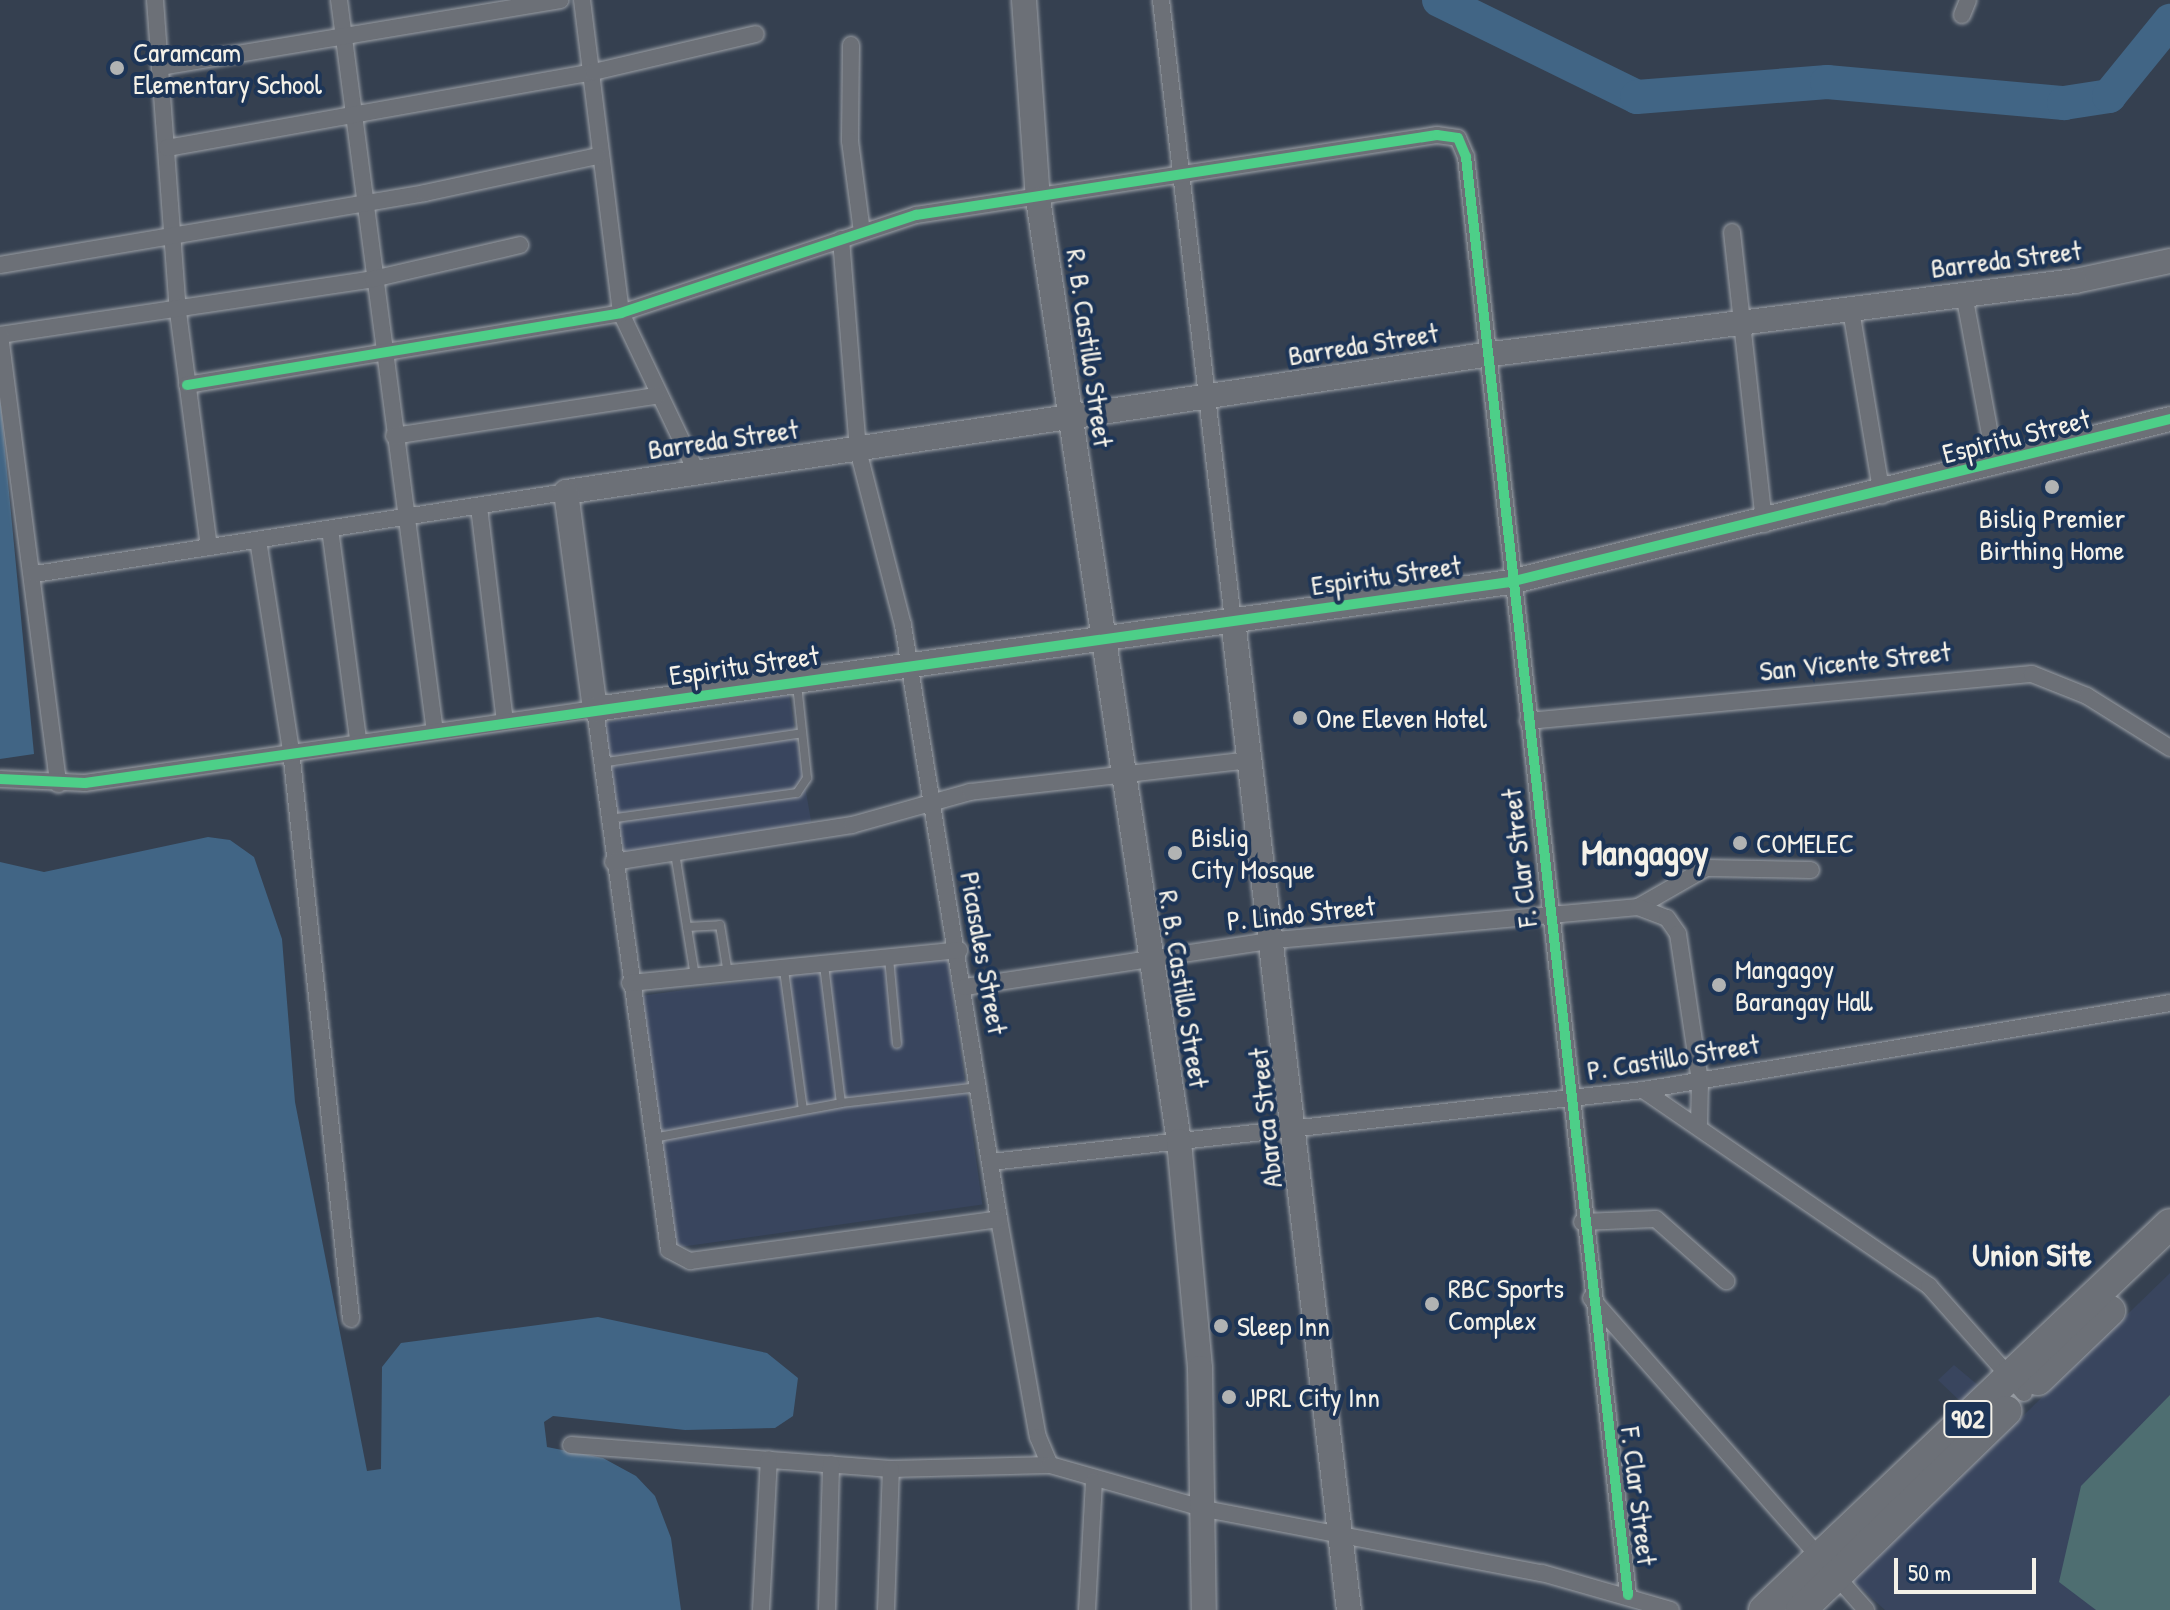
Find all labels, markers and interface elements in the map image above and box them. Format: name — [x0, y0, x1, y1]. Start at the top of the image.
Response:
place label: Caramcam Elementary School — [133, 35, 322, 101]
marker: Caramcam Elementary School — [108, 59, 126, 77]
street label: Barreda Street — [1929, 233, 2083, 285]
street label: R. B. Castillo Street — [1059, 247, 1121, 449]
street label: Barreda Street — [1286, 316, 1440, 372]
street label: Espiritu Street — [1939, 401, 2093, 471]
street label: Barreda Street — [646, 412, 800, 466]
marker: Bislig Premier Birthing Home — [2041, 476, 2063, 498]
place label: Bislig Premier Birthing Home — [1979, 501, 2125, 567]
street label: Espiritu Street — [1309, 548, 1463, 602]
street label: San Vicente Street — [1758, 634, 1952, 688]
street label: Espiritu Street — [667, 638, 821, 692]
place label: One Eleven Hotel — [1316, 701, 1487, 735]
marker: One Eleven Hotel — [1291, 709, 1309, 727]
street label: F. Clar Street — [1494, 787, 1544, 929]
place label: Bislig City Mosque — [1191, 820, 1315, 886]
place label: COMELEC — [1756, 826, 1854, 860]
district label: Mangagoy — [1581, 830, 1709, 874]
marker: COMELEC — [1731, 834, 1749, 852]
marker: Bislig City Mosque — [1166, 844, 1184, 862]
street label: Picasales Street — [953, 869, 1015, 1037]
street label: R. B. Castillo Street — [1152, 888, 1216, 1090]
street label: P. Lindo Street — [1225, 889, 1377, 937]
place label: Mangagoy Barangay Hall — [1735, 952, 1872, 1018]
marker: Mangagoy Barangay Hall — [1710, 976, 1728, 994]
street label: P. Castillo Street — [1585, 1027, 1761, 1087]
street label: Abarca Street — [1241, 1046, 1289, 1190]
district label: Union Site — [1972, 1236, 2092, 1274]
place label: RBC Sports Complex — [1448, 1271, 1564, 1337]
marker: RBC Sports Complex — [1423, 1295, 1441, 1313]
place label: Sleep Inn — [1237, 1309, 1330, 1343]
marker: Sleep Inn — [1212, 1317, 1230, 1335]
place label: JPRL City Inn — [1245, 1380, 1380, 1414]
marker: JPRL City Inn — [1220, 1388, 1238, 1406]
road number: 902 — [1942, 1397, 1994, 1441]
street label: F. Clar Street — [1614, 1425, 1664, 1567]
scale bar — [1898, 1542, 2040, 1592]
text: 50 m — [1908, 1556, 1951, 1588]

